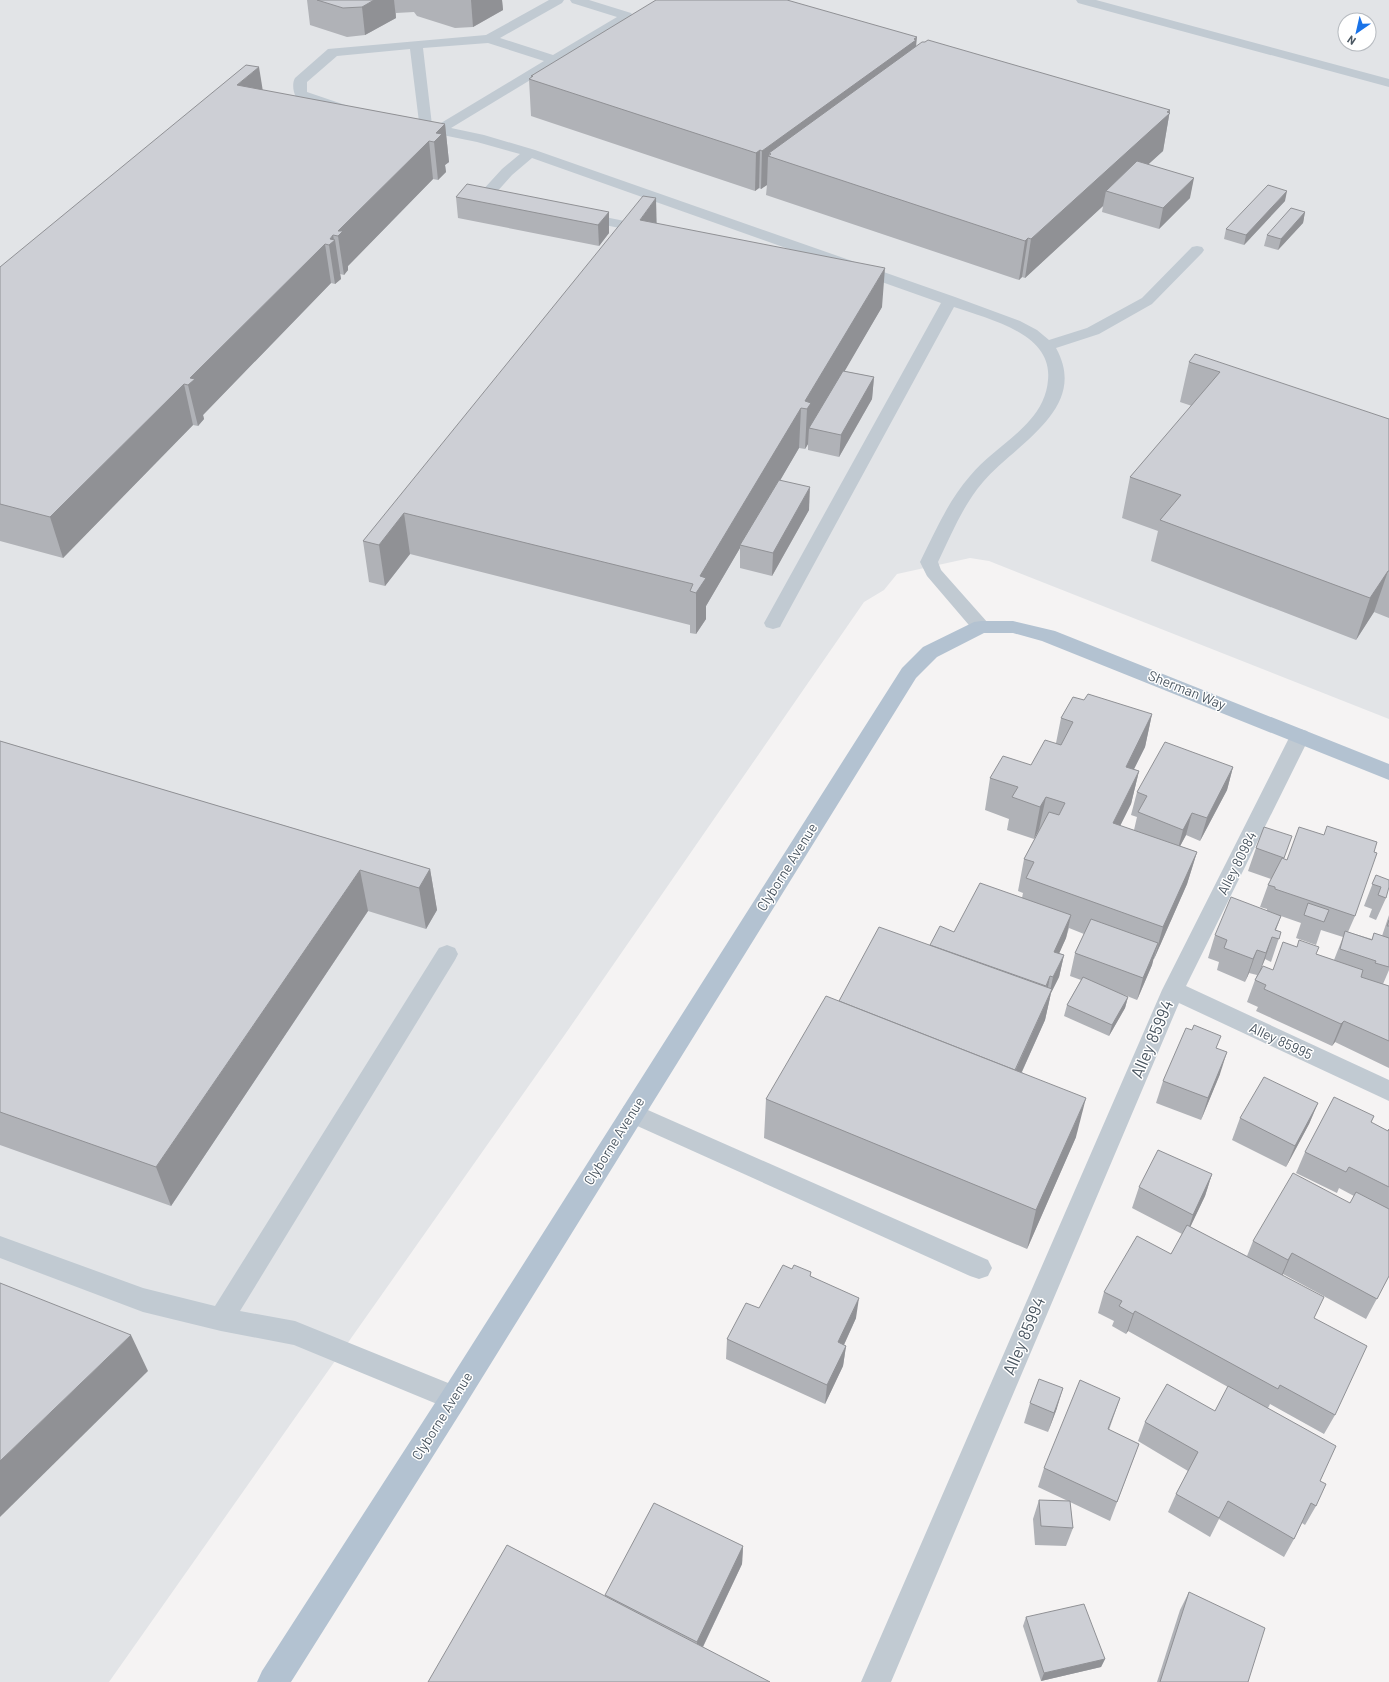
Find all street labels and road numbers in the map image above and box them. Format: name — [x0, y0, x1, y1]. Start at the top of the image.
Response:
street label: Sherman Way — [1146, 666, 1229, 713]
street label: Clyborne Avenue — [753, 820, 820, 914]
street label: Alley 80984 — [1213, 828, 1260, 897]
street label: Alley 85994 — [1126, 997, 1176, 1081]
street label: Alley 85995 — [1247, 1019, 1316, 1063]
street label: Clyborne Avenue — [580, 1094, 647, 1188]
street label: Alley 85994 — [998, 1294, 1048, 1378]
street label: Clyborne Avenue — [408, 1369, 475, 1463]

